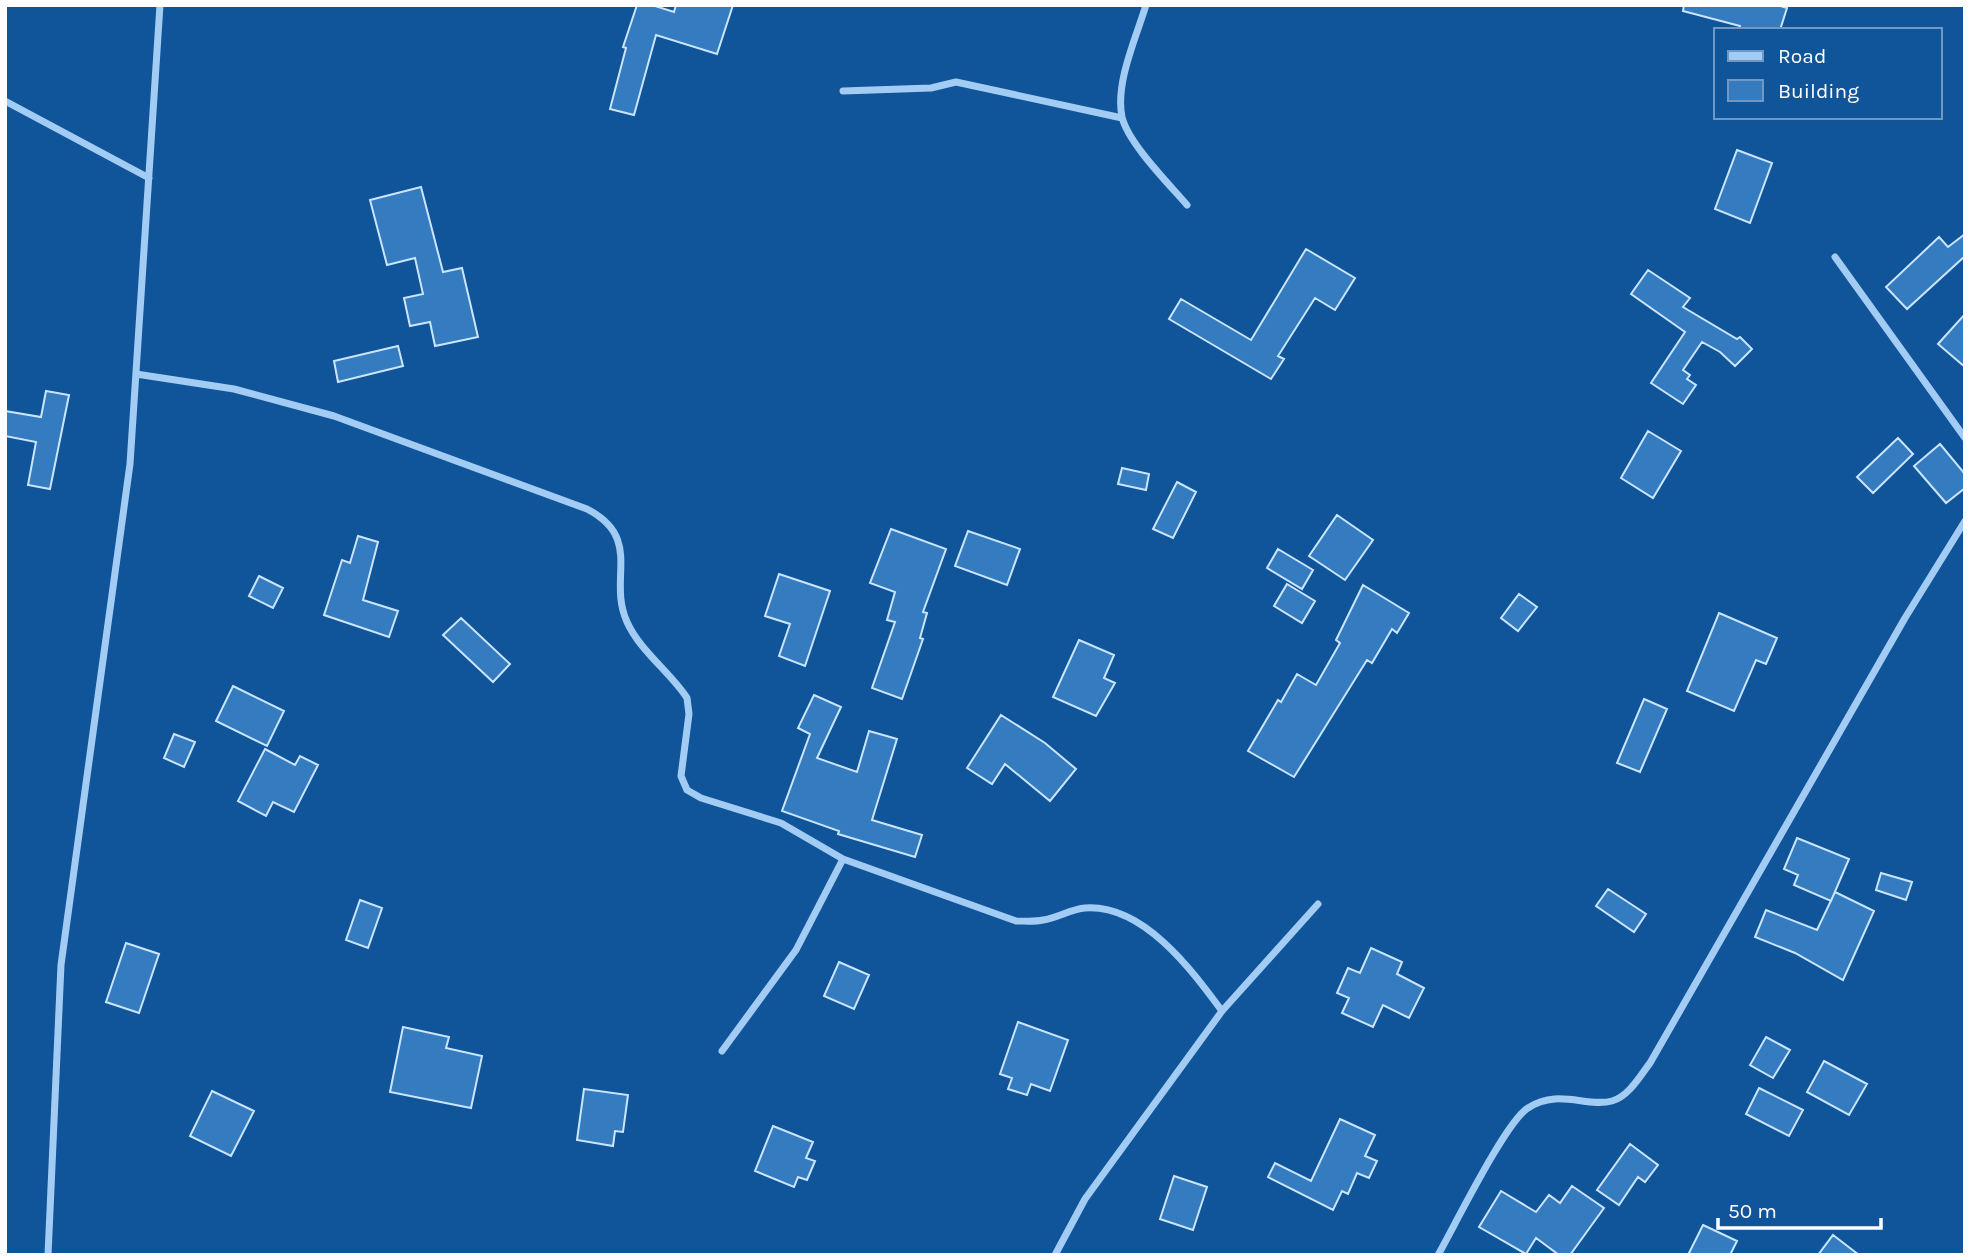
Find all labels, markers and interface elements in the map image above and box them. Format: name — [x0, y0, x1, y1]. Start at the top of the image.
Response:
legend — [1714, 28, 1942, 119]
text: Road — [1778, 44, 1826, 68]
text: Building — [1778, 79, 1859, 103]
scale bar — [1718, 1186, 1881, 1230]
text: 50 m — [1728, 1199, 1777, 1223]

